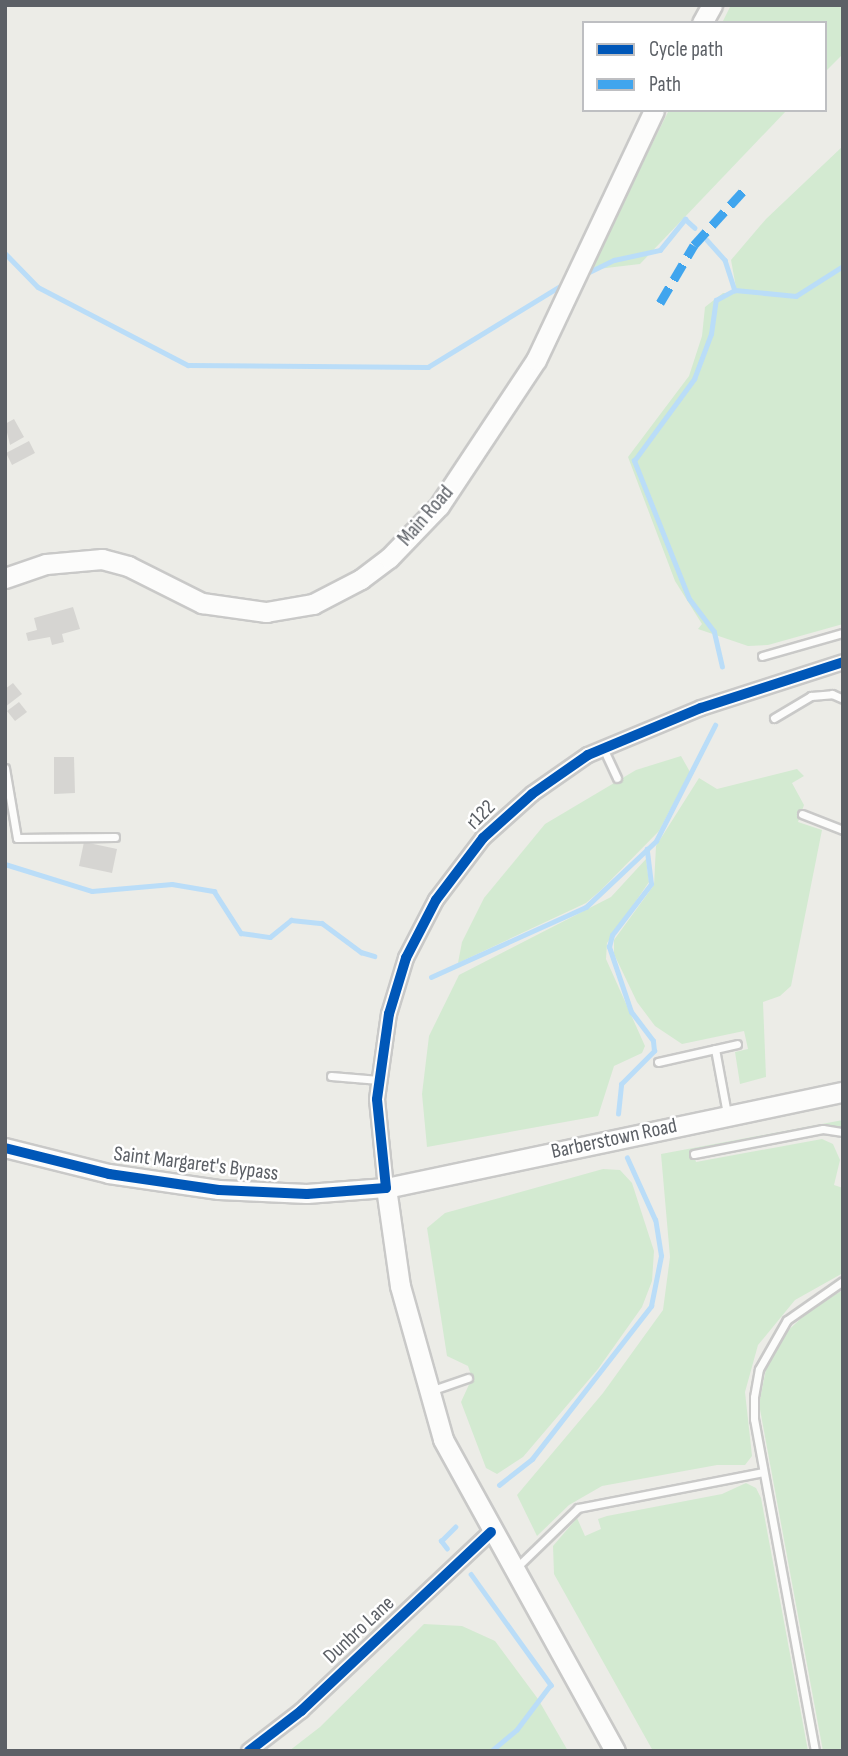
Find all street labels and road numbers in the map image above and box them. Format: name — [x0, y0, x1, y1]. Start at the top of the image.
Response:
street label: Main Road — [393, 481, 459, 551]
street label: r122 — [461, 795, 501, 835]
street label: Barberstown Road — [549, 1113, 679, 1165]
street label: Saint Margaret's Bypass — [112, 1141, 280, 1187]
street label: Dunbro Lane — [318, 1591, 400, 1669]

